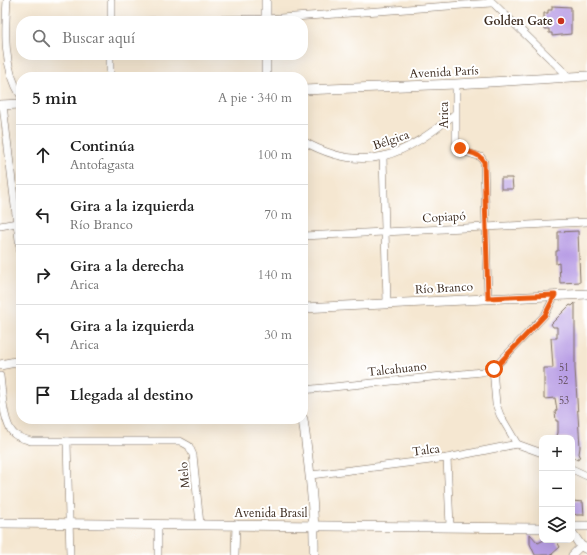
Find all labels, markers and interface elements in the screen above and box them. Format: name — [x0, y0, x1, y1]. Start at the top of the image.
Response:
place label: Golden Gate — [484, 13, 553, 29]
search box — [16, 16, 308, 60]
marker: Golden Gate — [556, 16, 566, 26]
icon: search — [30, 27, 52, 49]
text: Buscar aquí — [62, 28, 135, 48]
street label: Avenida París — [409, 62, 479, 82]
text: 5 min — [32, 87, 77, 110]
text: A pie · 340 m — [218, 89, 292, 107]
street label: Arica — [436, 101, 452, 128]
street label: Bélgica — [371, 126, 412, 154]
text: Continúa — [70, 136, 135, 156]
route end — [451, 139, 469, 157]
icon: ahead — [32, 144, 54, 166]
text: 100 m — [258, 146, 292, 164]
text: Antofagasta — [70, 156, 134, 174]
text: Gira a la izquierda — [70, 196, 194, 216]
icon: left — [32, 204, 54, 226]
text: 70 m — [264, 206, 292, 224]
street label: Copiapó — [422, 208, 467, 226]
text: Río Branco — [70, 216, 133, 234]
text: Gira a la derecha — [70, 256, 184, 276]
icon: right — [32, 264, 54, 286]
text: 140 m — [258, 266, 292, 284]
text: Arica — [70, 276, 99, 294]
street label: Río Branco — [415, 278, 474, 298]
text: Gira a la izquierda — [70, 316, 194, 336]
icon: left — [32, 324, 54, 346]
text: 30 m — [264, 326, 292, 344]
text: Arica — [70, 336, 99, 354]
street label: Talcahuano — [367, 358, 428, 380]
route start — [485, 360, 503, 378]
house number: 51 — [559, 361, 569, 375]
house number: 52 — [558, 374, 568, 388]
icon: arrive — [32, 384, 54, 406]
text: Llegada al destino — [70, 385, 193, 405]
house number: 53 — [559, 394, 569, 408]
map controls — [539, 435, 575, 543]
button: + — [539, 435, 575, 471]
street label: Talca — [411, 440, 442, 460]
street label: Melo — [175, 461, 193, 489]
button: − — [539, 471, 575, 507]
street label: Avenida Brasil — [234, 505, 308, 521]
button: layers — [539, 507, 575, 543]

